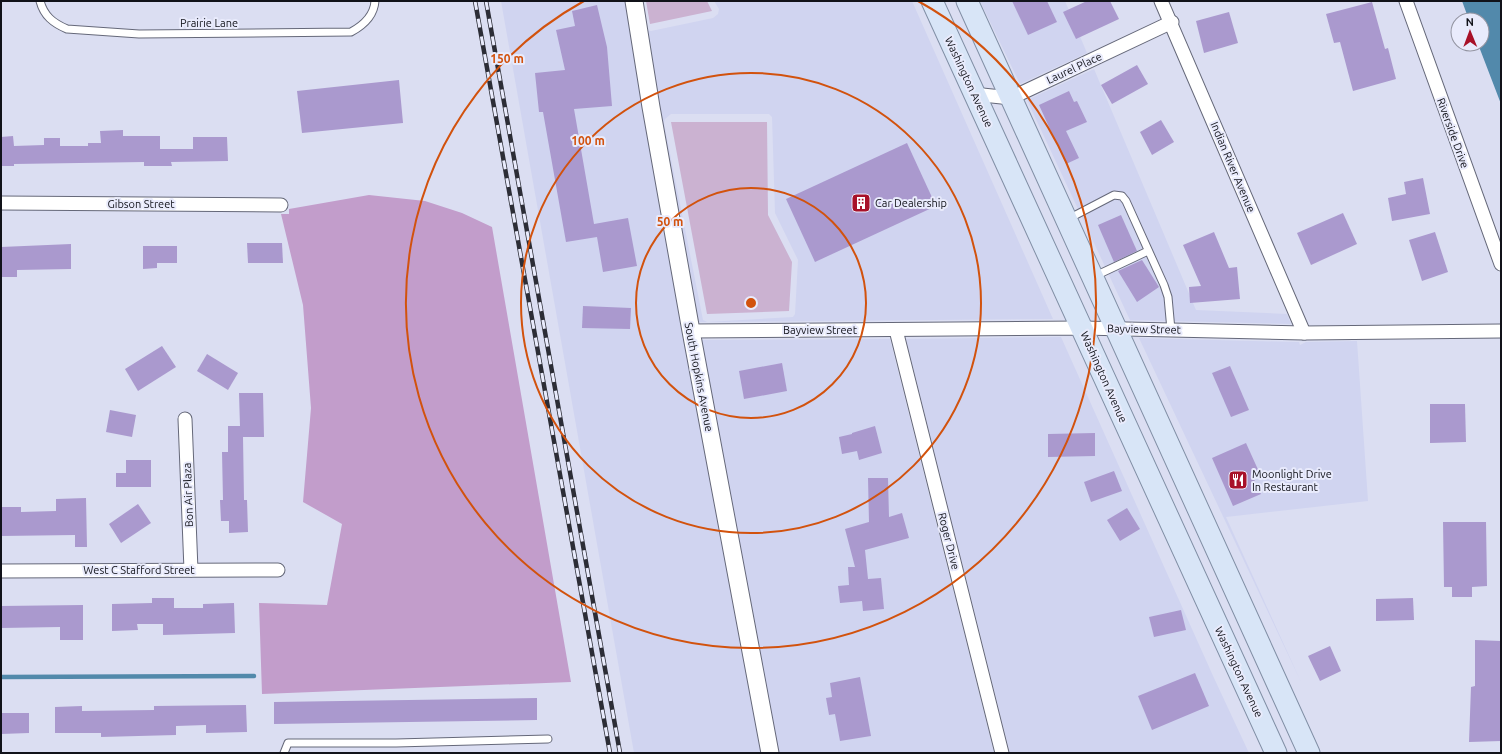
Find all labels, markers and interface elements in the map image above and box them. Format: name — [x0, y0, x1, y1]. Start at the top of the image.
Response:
north arrow — [1450, 12, 1490, 52]
text: N — [1466, 16, 1474, 28]
street label: Prairie Lane — [180, 17, 238, 29]
street label: Washington Avenue — [943, 35, 995, 129]
street label: Laurel Place — [1045, 50, 1103, 86]
text: 150 m — [490, 52, 524, 65]
street label: Riverside Drive — [1435, 96, 1471, 170]
street label: Indian River Avenue — [1208, 120, 1258, 214]
text: 100 m — [571, 134, 605, 147]
building icon: Car Dealership — [850, 192, 872, 214]
place label: Car Dealership — [875, 197, 947, 209]
street label: Gibson Street — [107, 198, 175, 210]
text: 50 m — [657, 215, 683, 228]
centre of rings — [744, 296, 758, 310]
street label: South Hopkins Avenue — [683, 321, 715, 433]
street label: Bayview Street — [1107, 322, 1182, 336]
street label: Bayview Street — [783, 324, 858, 336]
street label: Washington Avenue — [1078, 330, 1130, 424]
street label: Bon Air Plaza — [181, 463, 195, 527]
place label: Moonlight Drive In Restaurant — [1252, 468, 1332, 493]
restaurant icon: Moonlight Drive In Restaurant — [1227, 469, 1249, 491]
street label: Roger Drive — [936, 511, 962, 571]
street label: West C Stafford Street — [83, 564, 195, 576]
street label: Washington Avenue — [1213, 625, 1265, 719]

